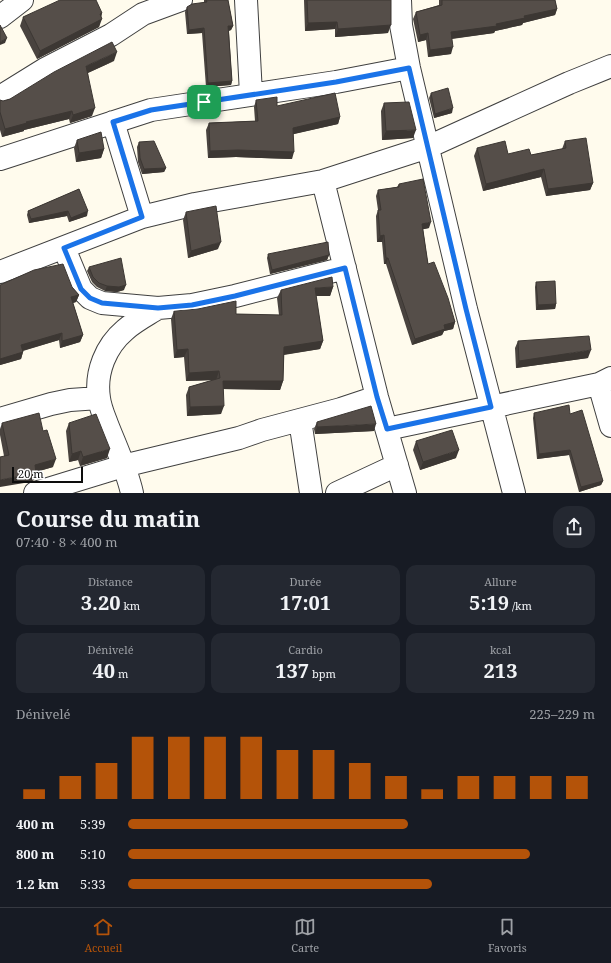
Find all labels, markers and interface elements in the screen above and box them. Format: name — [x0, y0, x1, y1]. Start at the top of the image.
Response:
pin — [187, 85, 221, 119]
icon: arrive — [193, 91, 215, 113]
scale bar — [12, 465, 83, 484]
text: 20 m — [18, 466, 44, 481]
text: Course du matin — [16, 503, 200, 533]
button: share — [553, 506, 595, 548]
text: 07:40 · 8 × 400 m — [16, 533, 118, 551]
text: Distance — [88, 574, 133, 589]
text: Durée — [290, 574, 321, 589]
text: Allure — [484, 574, 517, 589]
text: 3.20 — [81, 589, 121, 616]
text: 17:01 — [280, 589, 331, 616]
text: 5:19 — [469, 589, 509, 616]
text: km — [121, 598, 140, 613]
text: /km — [509, 598, 532, 613]
text: Dénivelé — [87, 642, 134, 657]
text: Cardio — [288, 642, 323, 657]
text: kcal — [490, 642, 511, 657]
text: 40 — [93, 657, 115, 684]
text: 137 — [275, 657, 309, 684]
text: 213 — [484, 657, 517, 684]
text: m — [115, 666, 128, 681]
text: bpm — [309, 666, 336, 681]
text: Dénivelé — [16, 705, 70, 723]
text: 225–229 m — [529, 705, 595, 723]
text: 400 m — [16, 815, 54, 833]
text: 5:39 — [80, 815, 106, 833]
text: 800 m — [16, 845, 54, 863]
text: 5:10 — [80, 845, 106, 863]
text: 1.2 km — [16, 875, 59, 893]
text: 5:33 — [80, 875, 106, 893]
tab: Accueil — [84, 916, 123, 955]
tab: Carte — [291, 916, 319, 955]
tab: Favoris — [488, 916, 527, 955]

